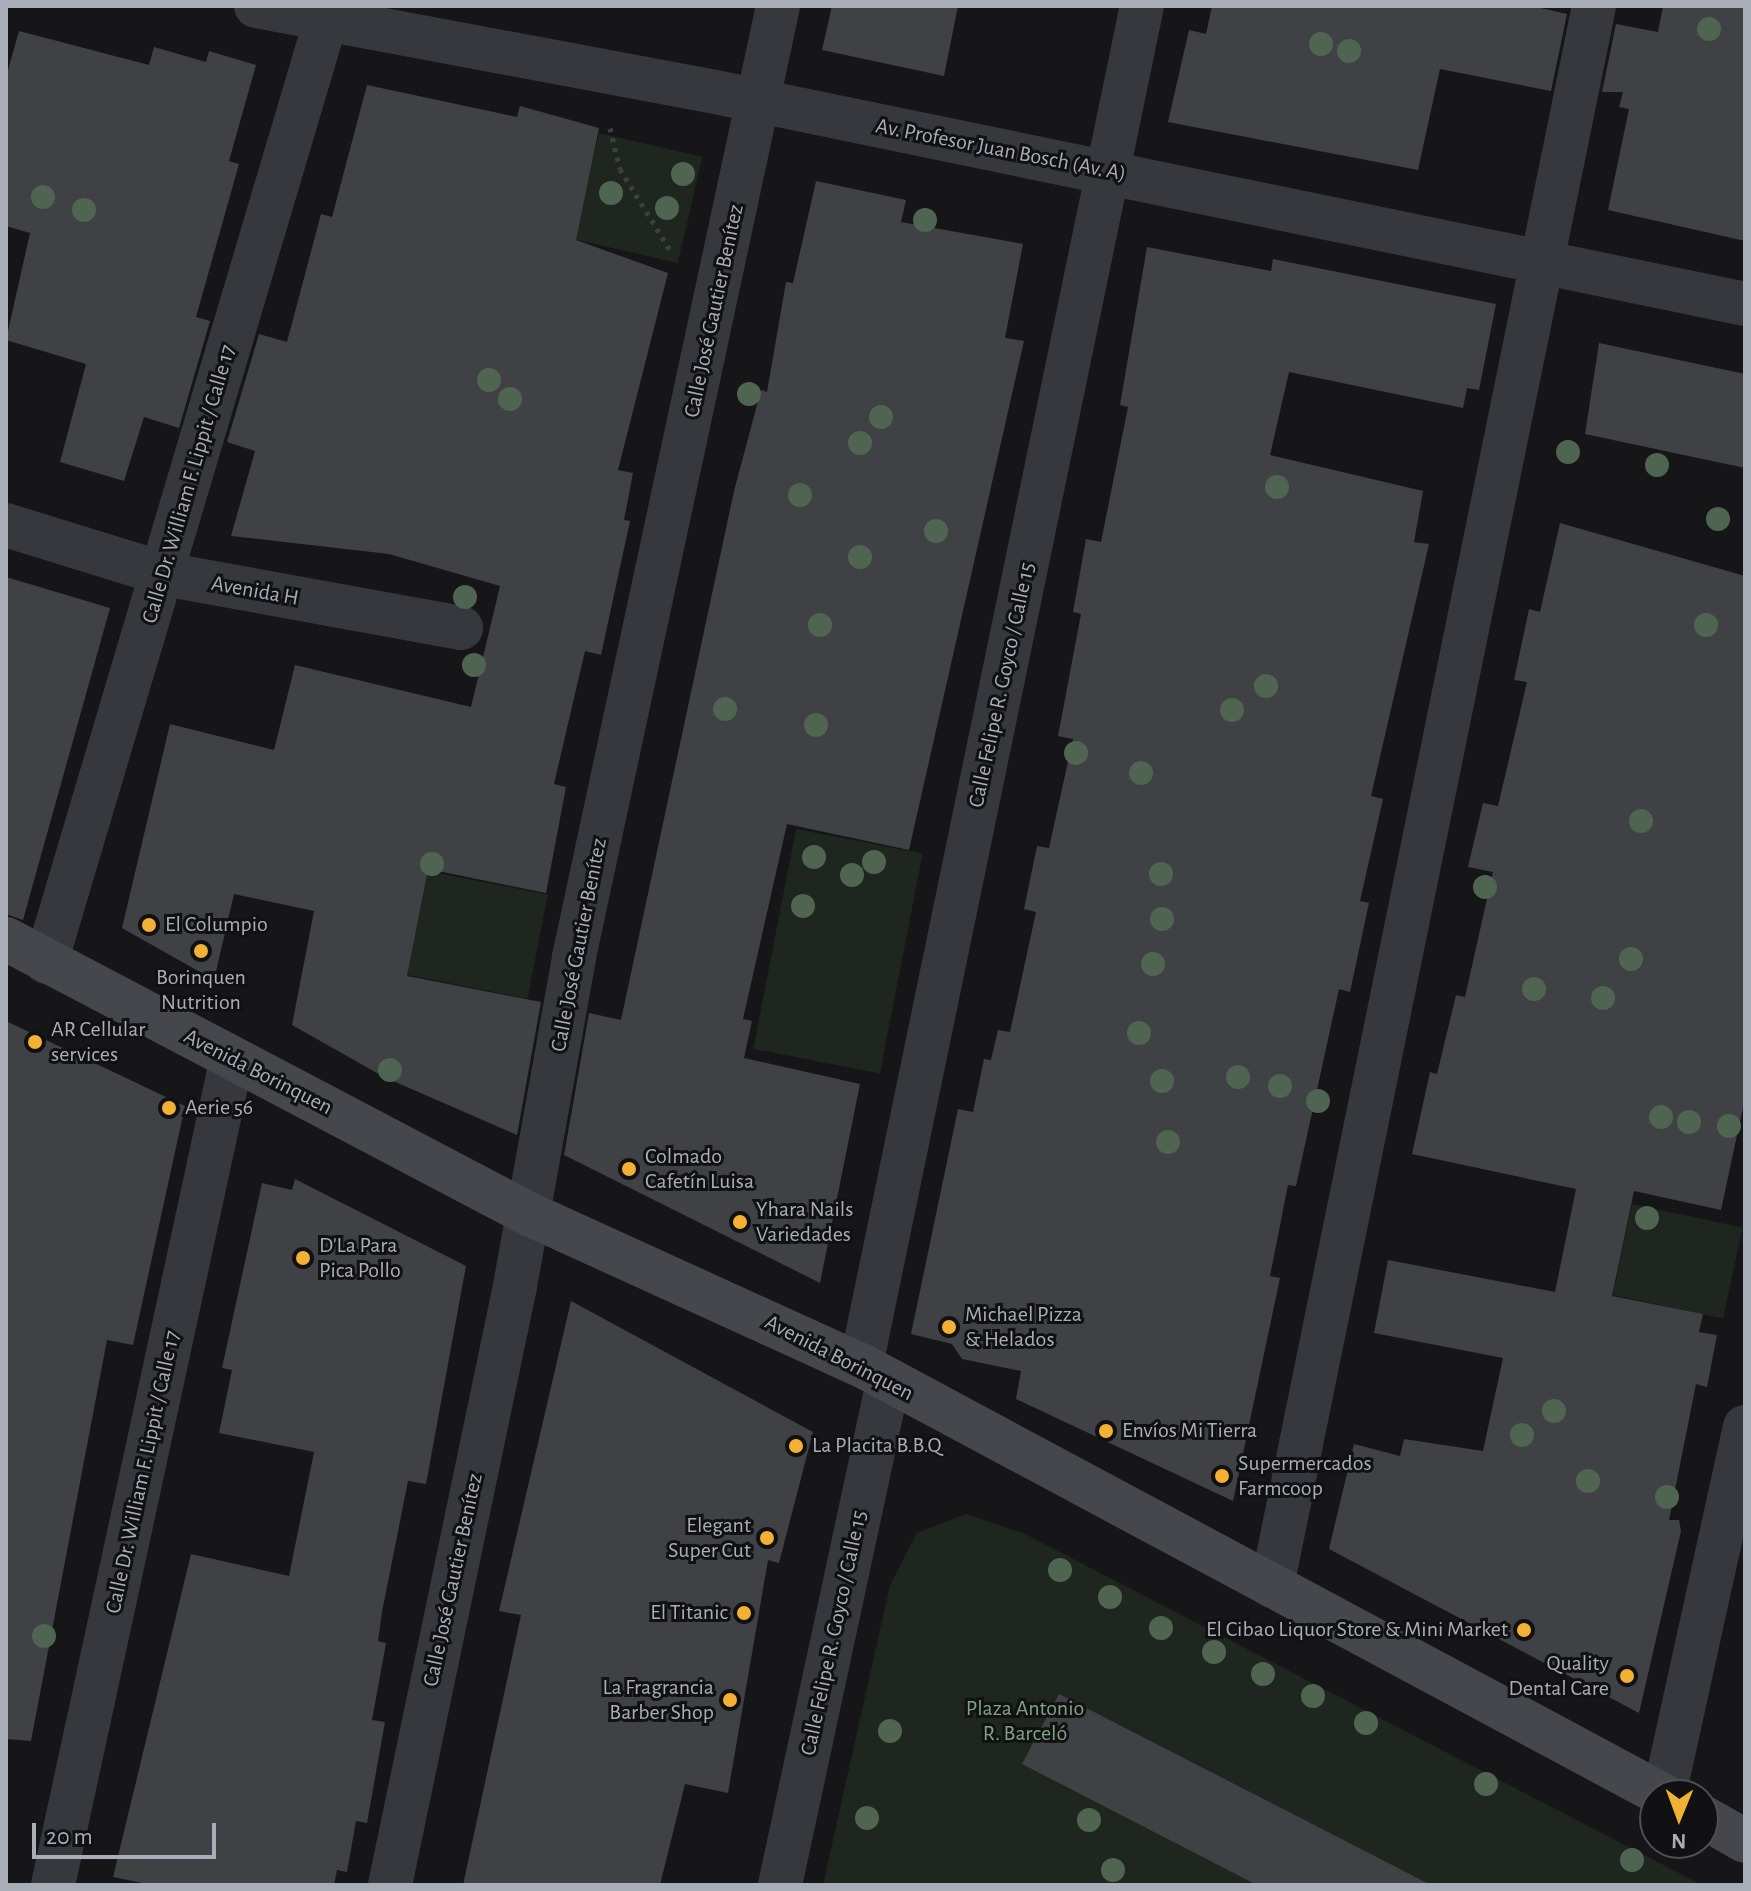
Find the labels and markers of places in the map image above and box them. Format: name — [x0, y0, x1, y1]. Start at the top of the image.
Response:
place label: El Columpio — [165, 912, 268, 938]
marker: El Columpio — [140, 916, 158, 934]
marker: Borinquen Nutrition — [192, 942, 210, 960]
place label: Borinquen Nutrition — [156, 964, 246, 1016]
place label: AR Cellular services — [51, 1016, 145, 1068]
marker: AR Cellular services — [26, 1033, 44, 1051]
place label: Aerie 56 — [185, 1095, 253, 1121]
marker: Aerie 56 — [160, 1099, 178, 1117]
place label: Colmado Cafetín Luisa — [645, 1143, 754, 1194]
marker: Colmado Cafetín Luisa — [620, 1160, 638, 1178]
place label: Yhara Nails Variedades — [756, 1196, 853, 1248]
marker: Yhara Nails Variedades — [731, 1213, 749, 1231]
place label: D'La Para Pica Pollo — [319, 1232, 401, 1284]
marker: D'La Para Pica Pollo — [294, 1249, 312, 1267]
place label: Michael Pizza & Helados — [965, 1301, 1082, 1352]
marker: Michael Pizza & Helados — [940, 1318, 958, 1336]
place label: Envíos Mi Tierra — [1122, 1418, 1257, 1444]
marker: Envíos Mi Tierra — [1097, 1422, 1115, 1440]
place label: La Placita B.B.Q — [812, 1433, 942, 1459]
marker: La Placita B.B.Q — [787, 1437, 805, 1455]
place label: Supermercados Farmcoop — [1238, 1450, 1372, 1502]
marker: Supermercados Farmcoop — [1213, 1467, 1231, 1485]
place label: Elegant Super Cut — [668, 1512, 751, 1564]
marker: Elegant Super Cut — [758, 1529, 776, 1547]
place label: El Titanic — [650, 1600, 728, 1626]
marker: El Titanic — [735, 1604, 753, 1622]
place label: El Cibao Liquor Store & Mini Market — [1206, 1617, 1508, 1643]
marker: El Cibao Liquor Store & Mini Market — [1515, 1621, 1533, 1639]
place label: Quality Dental Care — [1508, 1650, 1609, 1702]
marker: Quality Dental Care — [1616, 1665, 1638, 1687]
place label: La Fragrancia Barber Shop — [602, 1674, 714, 1726]
marker: La Fragrancia Barber Shop — [721, 1691, 739, 1709]

